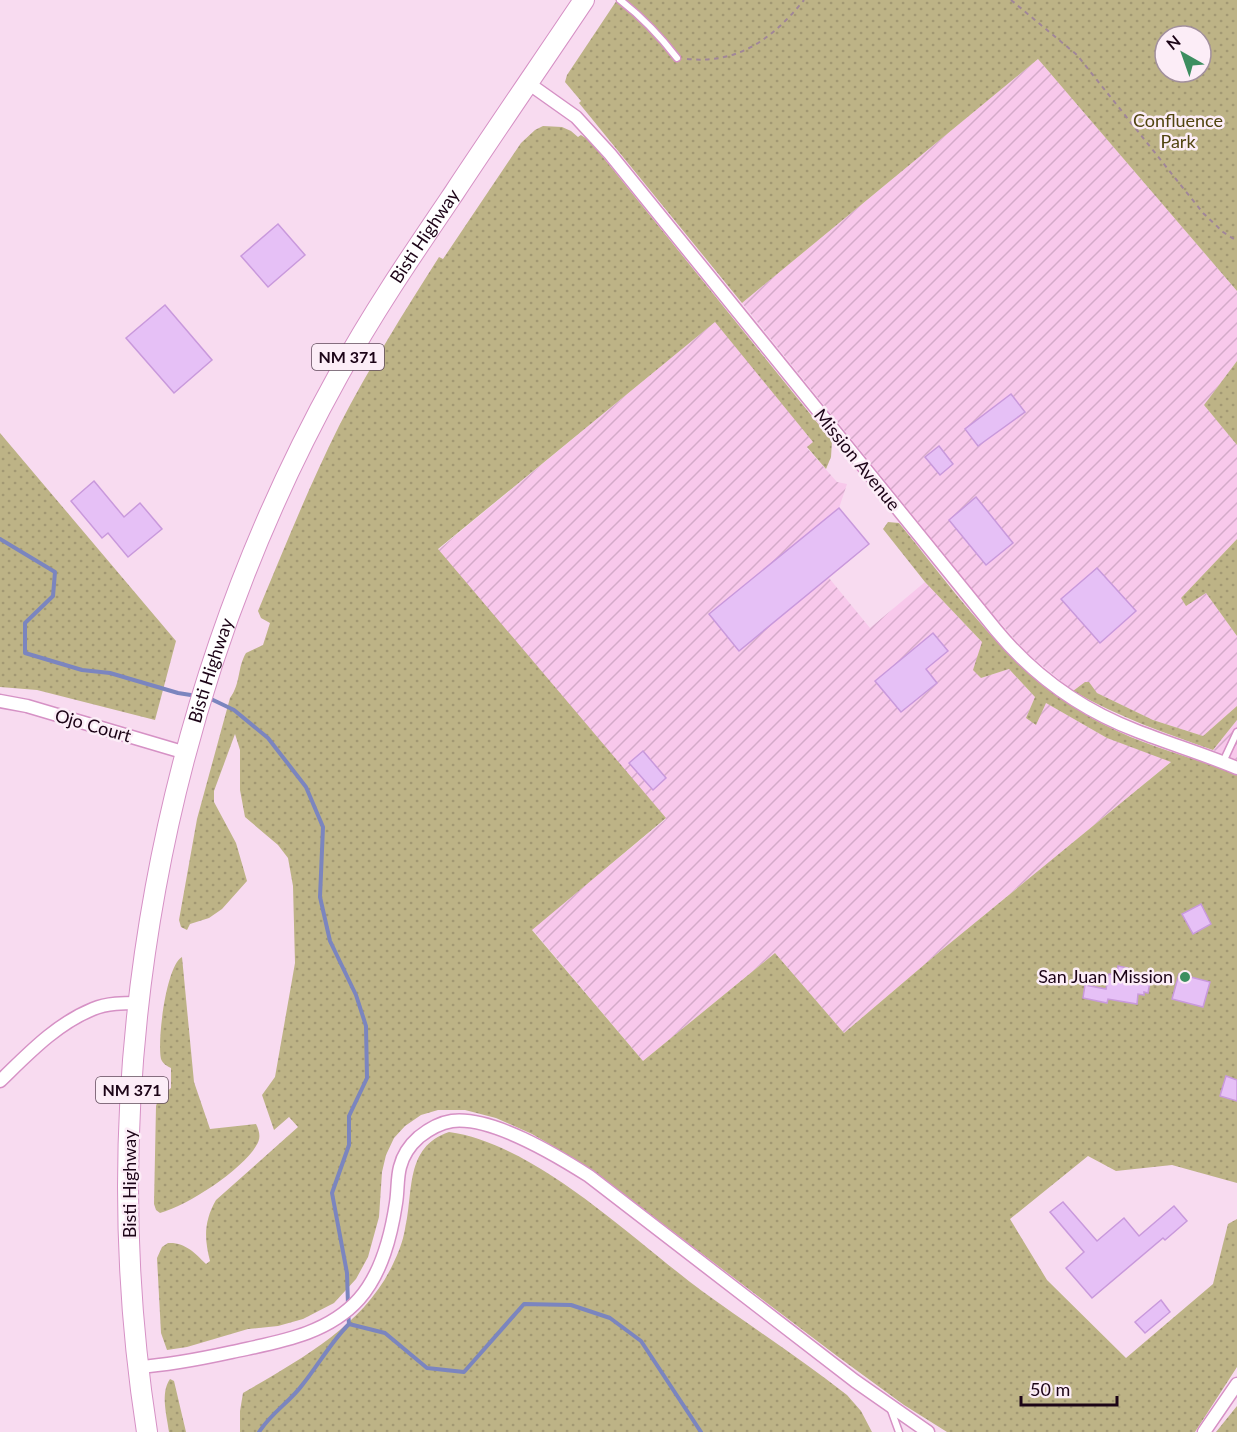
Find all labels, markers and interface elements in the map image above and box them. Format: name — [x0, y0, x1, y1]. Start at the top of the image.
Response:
north arrow — [1153, 24, 1213, 84]
text: N — [1162, 31, 1184, 53]
park label: Confluence Park — [1133, 109, 1223, 152]
street label: Bisti Highway — [385, 184, 464, 287]
road number: NM 371 — [312, 344, 384, 370]
street label: Mission Avenue — [810, 404, 906, 515]
street label: Bisti Highway — [183, 614, 238, 725]
street label: Ojo Court — [53, 704, 135, 747]
place label: San Juan Mission — [1038, 965, 1173, 987]
marker: San Juan Mission — [1178, 970, 1192, 984]
road number: NM 371 — [96, 1077, 168, 1103]
street label: Bisti Highway — [118, 1129, 140, 1238]
scale bar — [1021, 1369, 1117, 1407]
text: 50 m — [1030, 1378, 1070, 1400]

